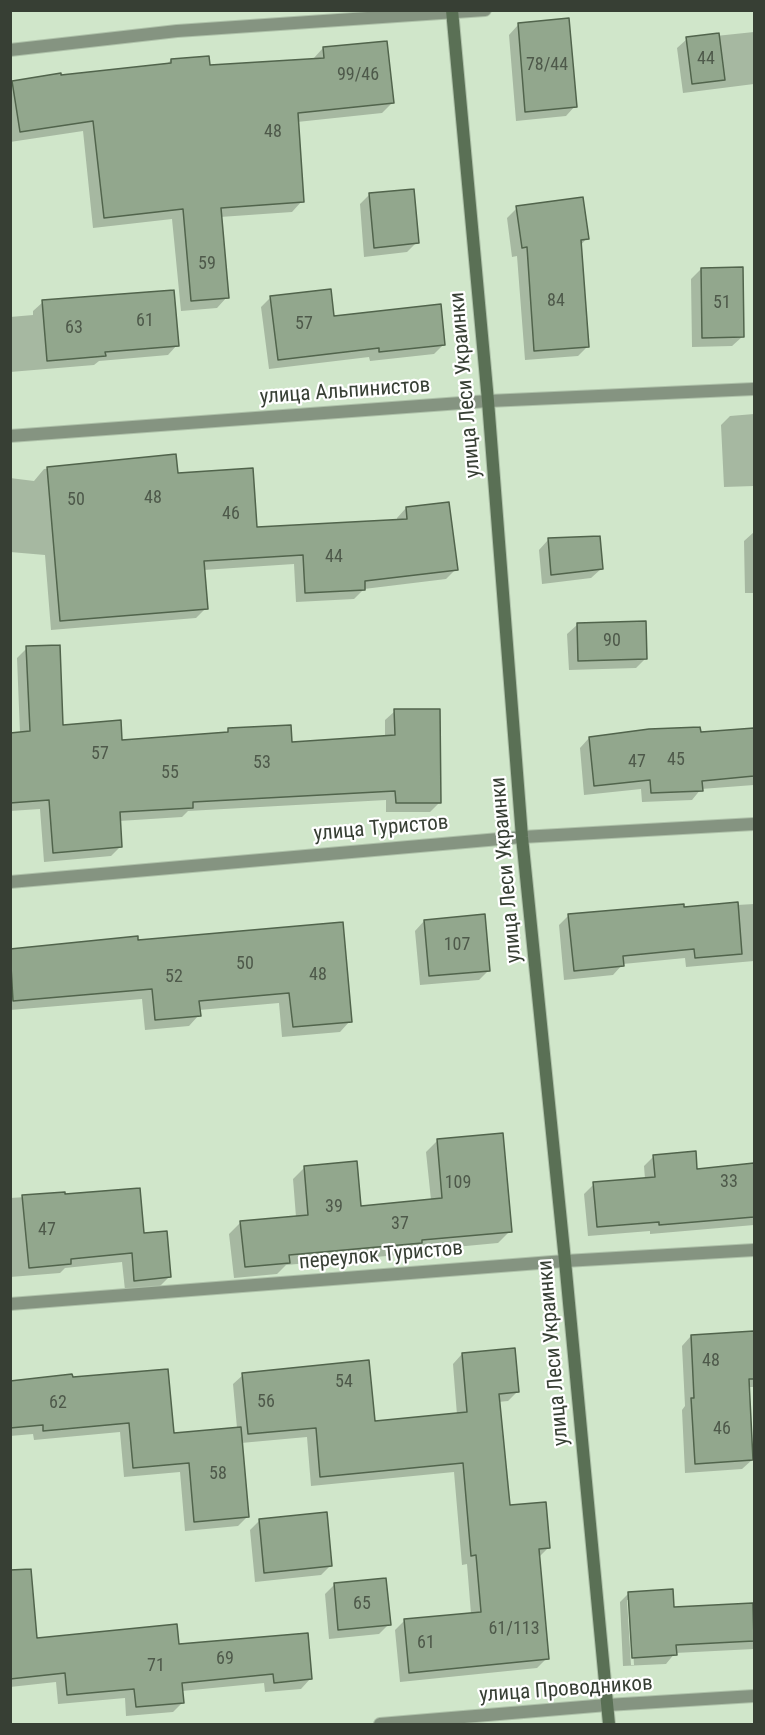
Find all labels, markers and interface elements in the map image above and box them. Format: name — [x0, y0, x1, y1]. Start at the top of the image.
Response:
house number: 44 — [697, 48, 715, 70]
house number: 78/44 — [526, 54, 568, 76]
house number: 99/46 — [337, 64, 379, 86]
house number: 48 — [264, 121, 282, 143]
house number: 59 — [198, 253, 216, 275]
house number: 84 — [547, 290, 565, 312]
street label: улица Леси Украинки — [445, 291, 487, 479]
house number: 51 — [713, 292, 731, 314]
house number: 61 — [136, 310, 154, 332]
house number: 57 — [295, 313, 313, 335]
house number: 63 — [65, 317, 83, 339]
street label: улица Альпинистов — [259, 373, 431, 411]
house number: 48 — [144, 487, 162, 509]
house number: 50 — [67, 489, 85, 511]
house number: 46 — [222, 503, 240, 525]
house number: 44 — [325, 546, 343, 568]
house number: 90 — [603, 630, 621, 652]
house number: 57 — [91, 743, 109, 765]
house number: 45 — [667, 749, 685, 771]
house number: 47 — [628, 751, 646, 773]
house number: 53 — [253, 752, 271, 774]
house number: 55 — [161, 762, 179, 784]
street label: улица Леси Украинки — [486, 776, 528, 964]
street label: улица Туристов — [313, 811, 449, 847]
house number: 107 — [444, 934, 470, 956]
house number: 50 — [236, 953, 254, 975]
house number: 48 — [309, 964, 327, 986]
house number: 52 — [165, 966, 183, 988]
house number: 33 — [720, 1171, 738, 1193]
house number: 109 — [445, 1172, 471, 1194]
house number: 39 — [325, 1196, 343, 1218]
house number: 37 — [391, 1213, 409, 1235]
house number: 47 — [38, 1219, 56, 1241]
street label: переулок Туристов — [298, 1236, 464, 1276]
street label: улица Леси Украинки — [533, 1259, 575, 1447]
house number: 48 — [702, 1350, 720, 1372]
house number: 54 — [335, 1371, 353, 1393]
house number: 56 — [257, 1391, 275, 1413]
house number: 62 — [49, 1392, 67, 1414]
house number: 46 — [713, 1418, 731, 1440]
house number: 58 — [209, 1463, 227, 1485]
house number: 65 — [353, 1593, 371, 1615]
house number: 61/113 — [488, 1618, 540, 1640]
house number: 61 — [417, 1632, 435, 1654]
house number: 69 — [216, 1648, 234, 1670]
house number: 71 — [147, 1655, 165, 1677]
street label: улица Проводников — [479, 1671, 653, 1709]

